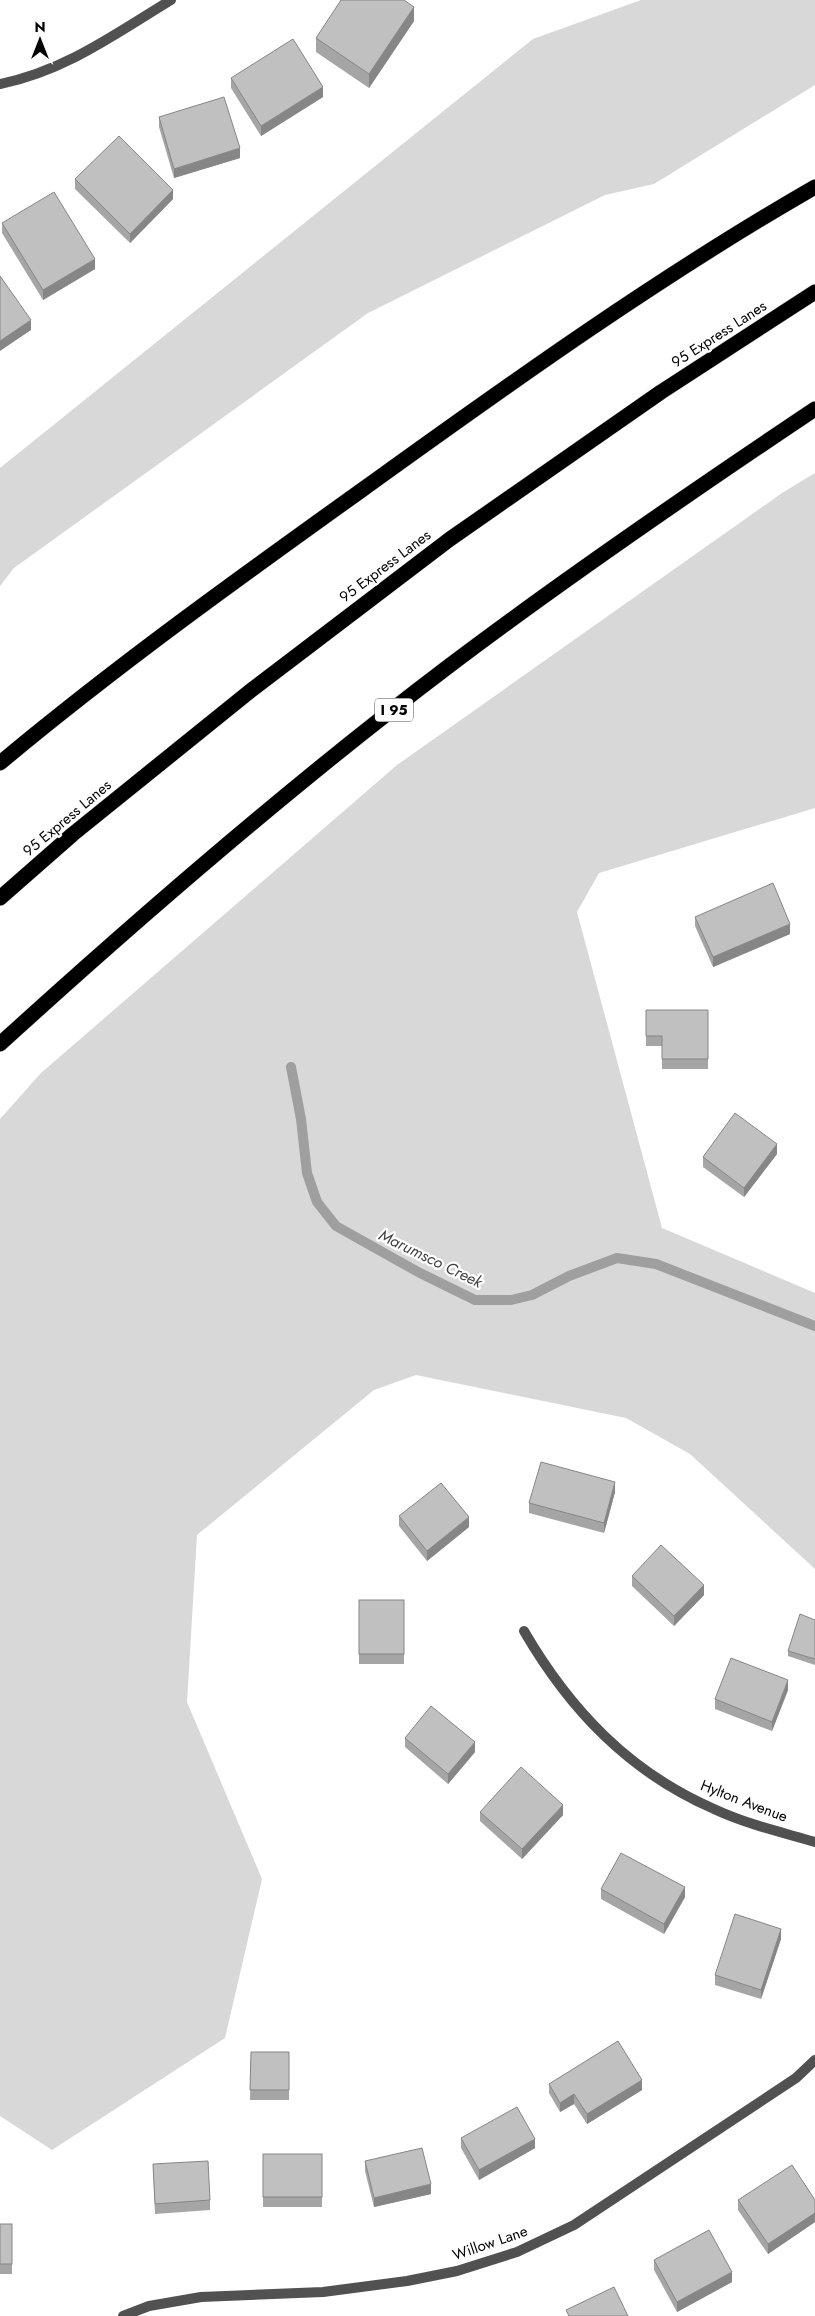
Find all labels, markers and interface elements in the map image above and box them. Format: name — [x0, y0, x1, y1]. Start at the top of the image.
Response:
north arrow — [15, 15, 65, 65]
text: N — [34, 17, 46, 37]
street label: 95 Express Lanes — [667, 295, 771, 373]
street label: 95 Express Lanes — [335, 524, 435, 608]
road number: I 95 — [375, 698, 413, 722]
street label: 95 Express Lanes — [18, 774, 116, 862]
water label: Marumsco Creek — [375, 1223, 487, 1294]
street label: Hylton Avenue — [697, 1774, 791, 1828]
street label: Willow Lane — [450, 2220, 531, 2266]

